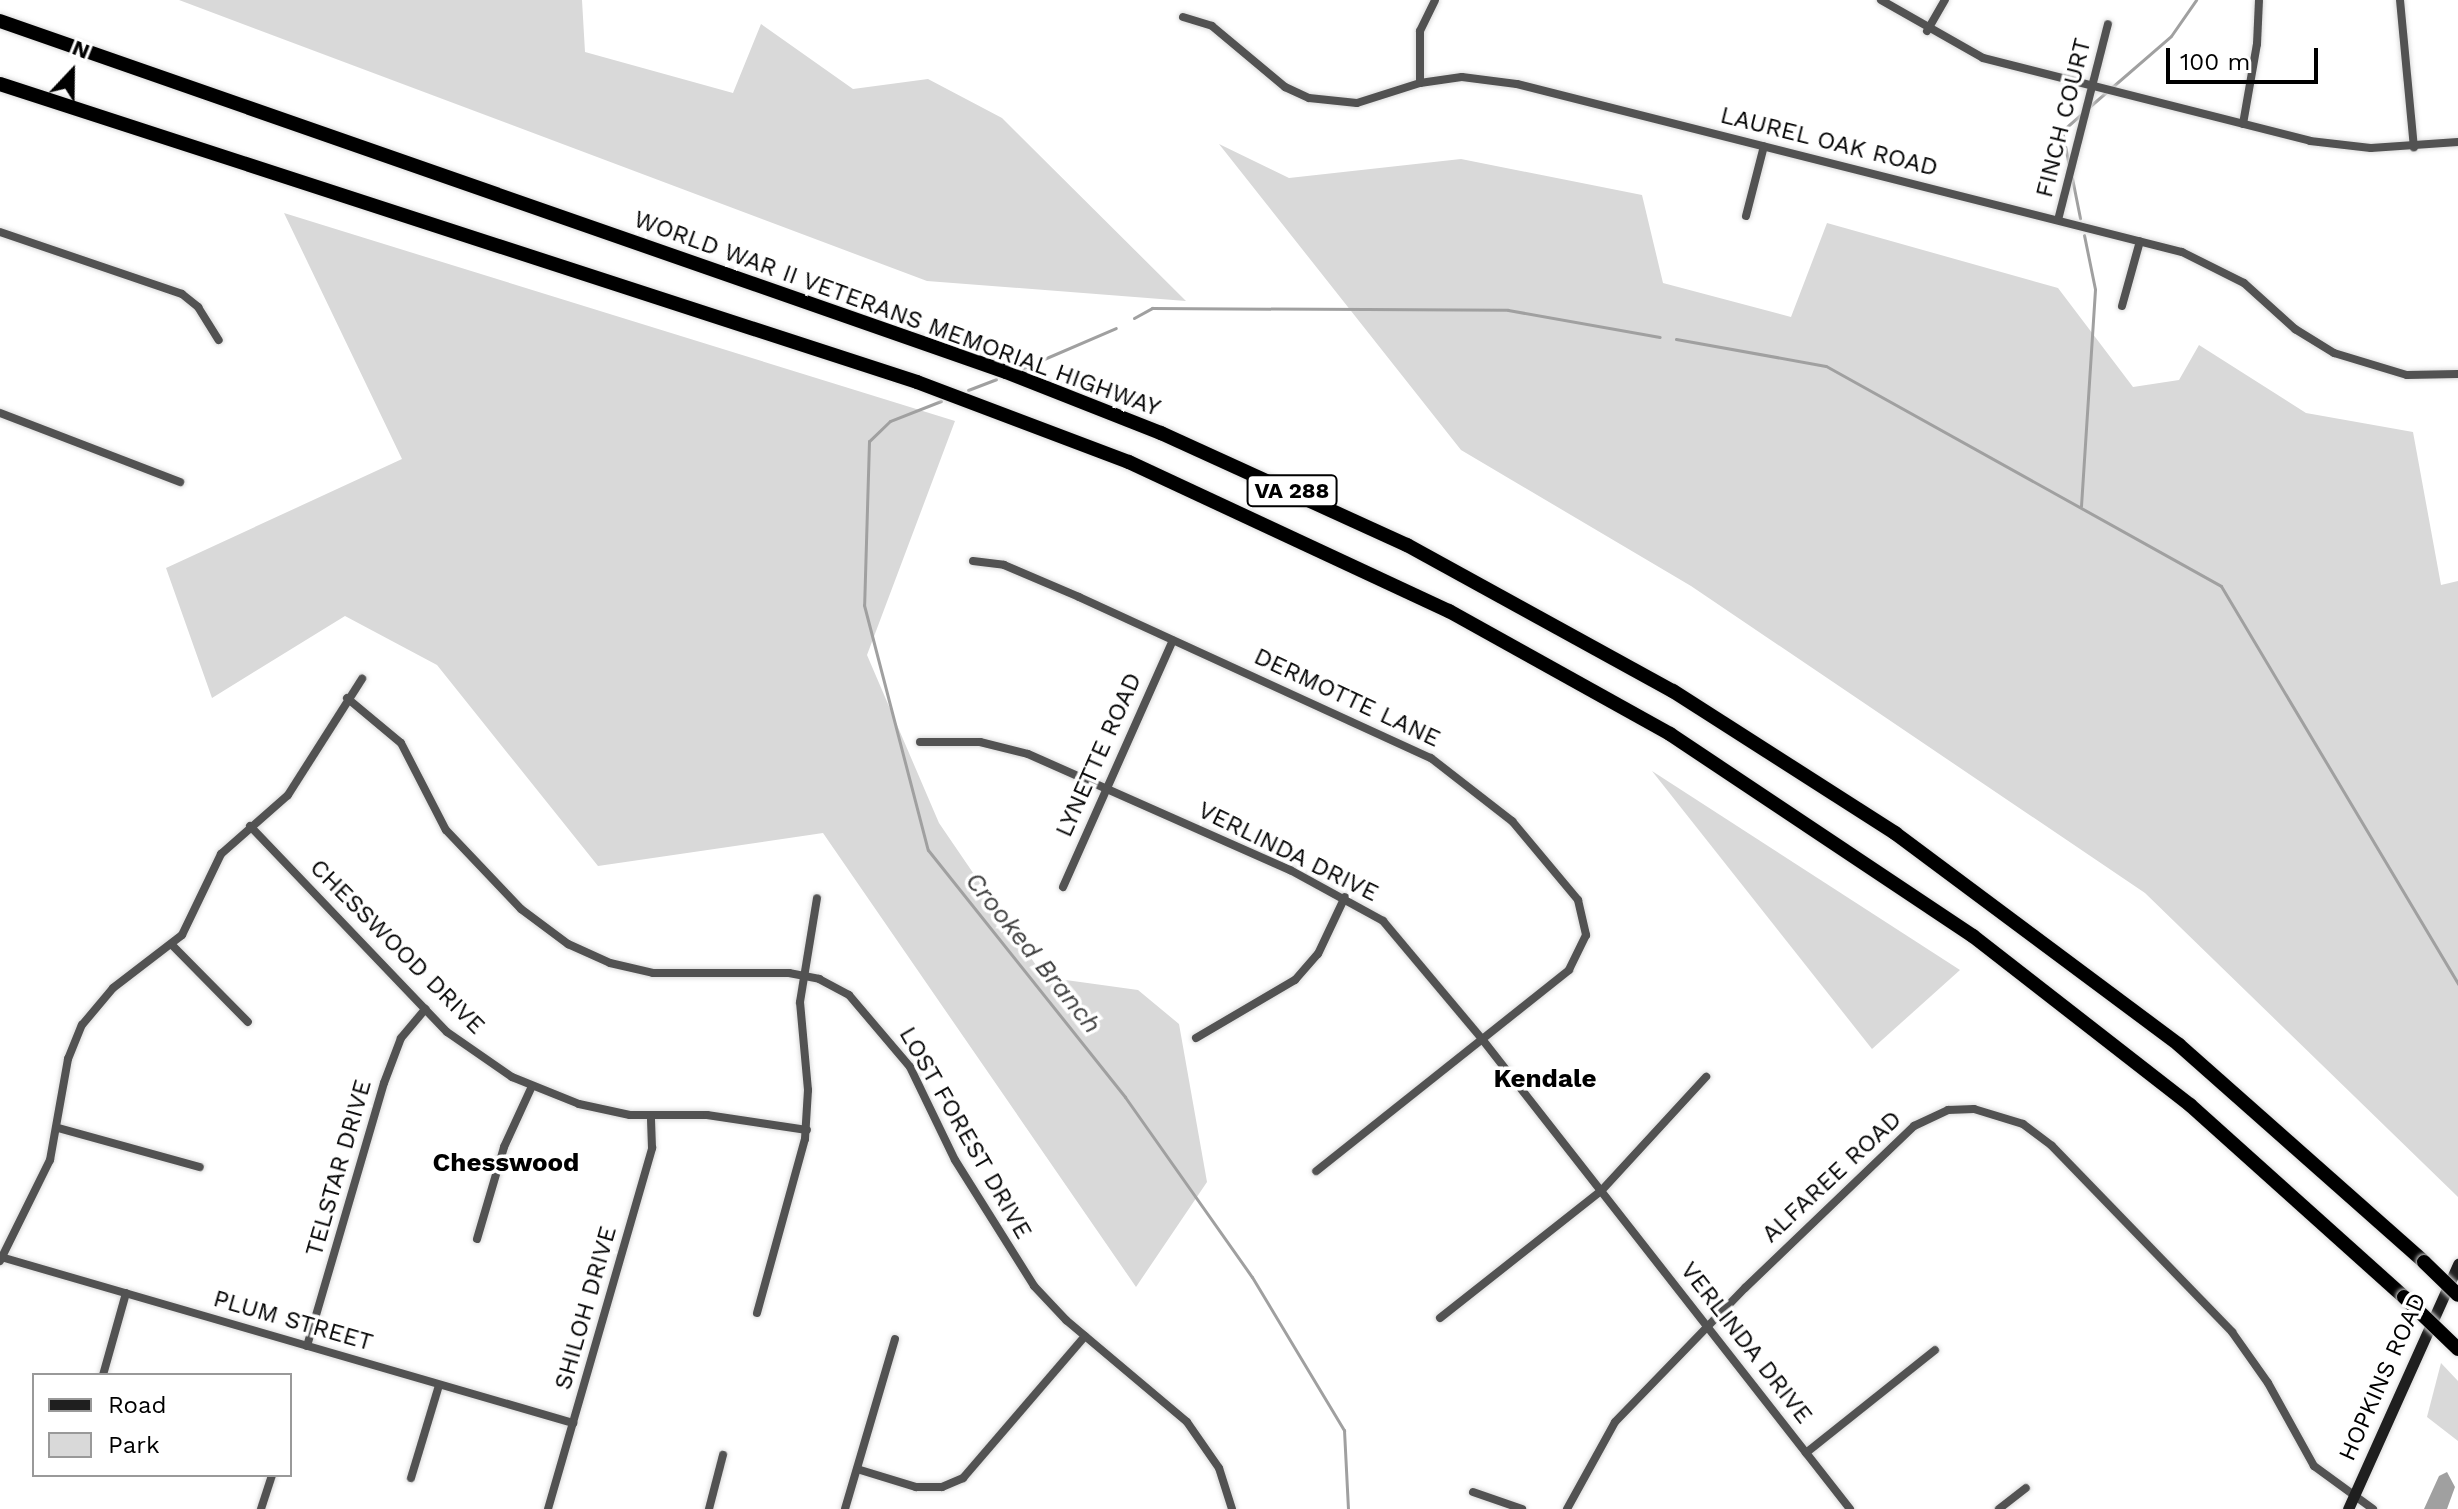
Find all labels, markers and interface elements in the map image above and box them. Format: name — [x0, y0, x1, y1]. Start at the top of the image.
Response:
north arrow — [32, 32, 112, 112]
scale bar — [2170, 32, 2322, 82]
text: N — [69, 35, 93, 64]
street label: FINCH COURT — [2030, 35, 2098, 201]
text: 100 m — [2180, 48, 2250, 76]
street label: LAUREL OAK ROAD — [1717, 101, 1941, 183]
street label: WORLD WAR II VETERANS MEMORIAL HIGHWAY — [629, 205, 1165, 423]
road number: VA 288 — [1246, 473, 1338, 509]
street label: DERMOTTE LANE — [1249, 642, 1445, 754]
street label: LYNETTE ROAD — [1050, 668, 1148, 842]
street label: VERLINDA DRIVE — [1193, 796, 1383, 908]
street label: CHESSWOOD DRIVE — [304, 854, 490, 1040]
water label: Crooked Branch — [958, 866, 1108, 1040]
street label: LOST FOREST DRIVE — [892, 1021, 1038, 1245]
district label: Kendale — [1493, 1063, 1597, 1095]
street label: TELSTAR DRIVE — [300, 1076, 378, 1260]
street label: ALFAREE ROAD — [1756, 1105, 1908, 1249]
district label: Chesswood — [433, 1147, 579, 1179]
street label: SHILOH DRIVE — [549, 1223, 623, 1393]
street label: VERLINDA DRIVE — [1674, 1256, 1818, 1430]
street label: PLUM STREET — [210, 1284, 376, 1358]
street label: HOPKINS ROAD — [2333, 1289, 2433, 1465]
legend — [32, 1373, 292, 1477]
text: Road — [108, 1391, 167, 1419]
text: Park — [108, 1431, 160, 1459]

